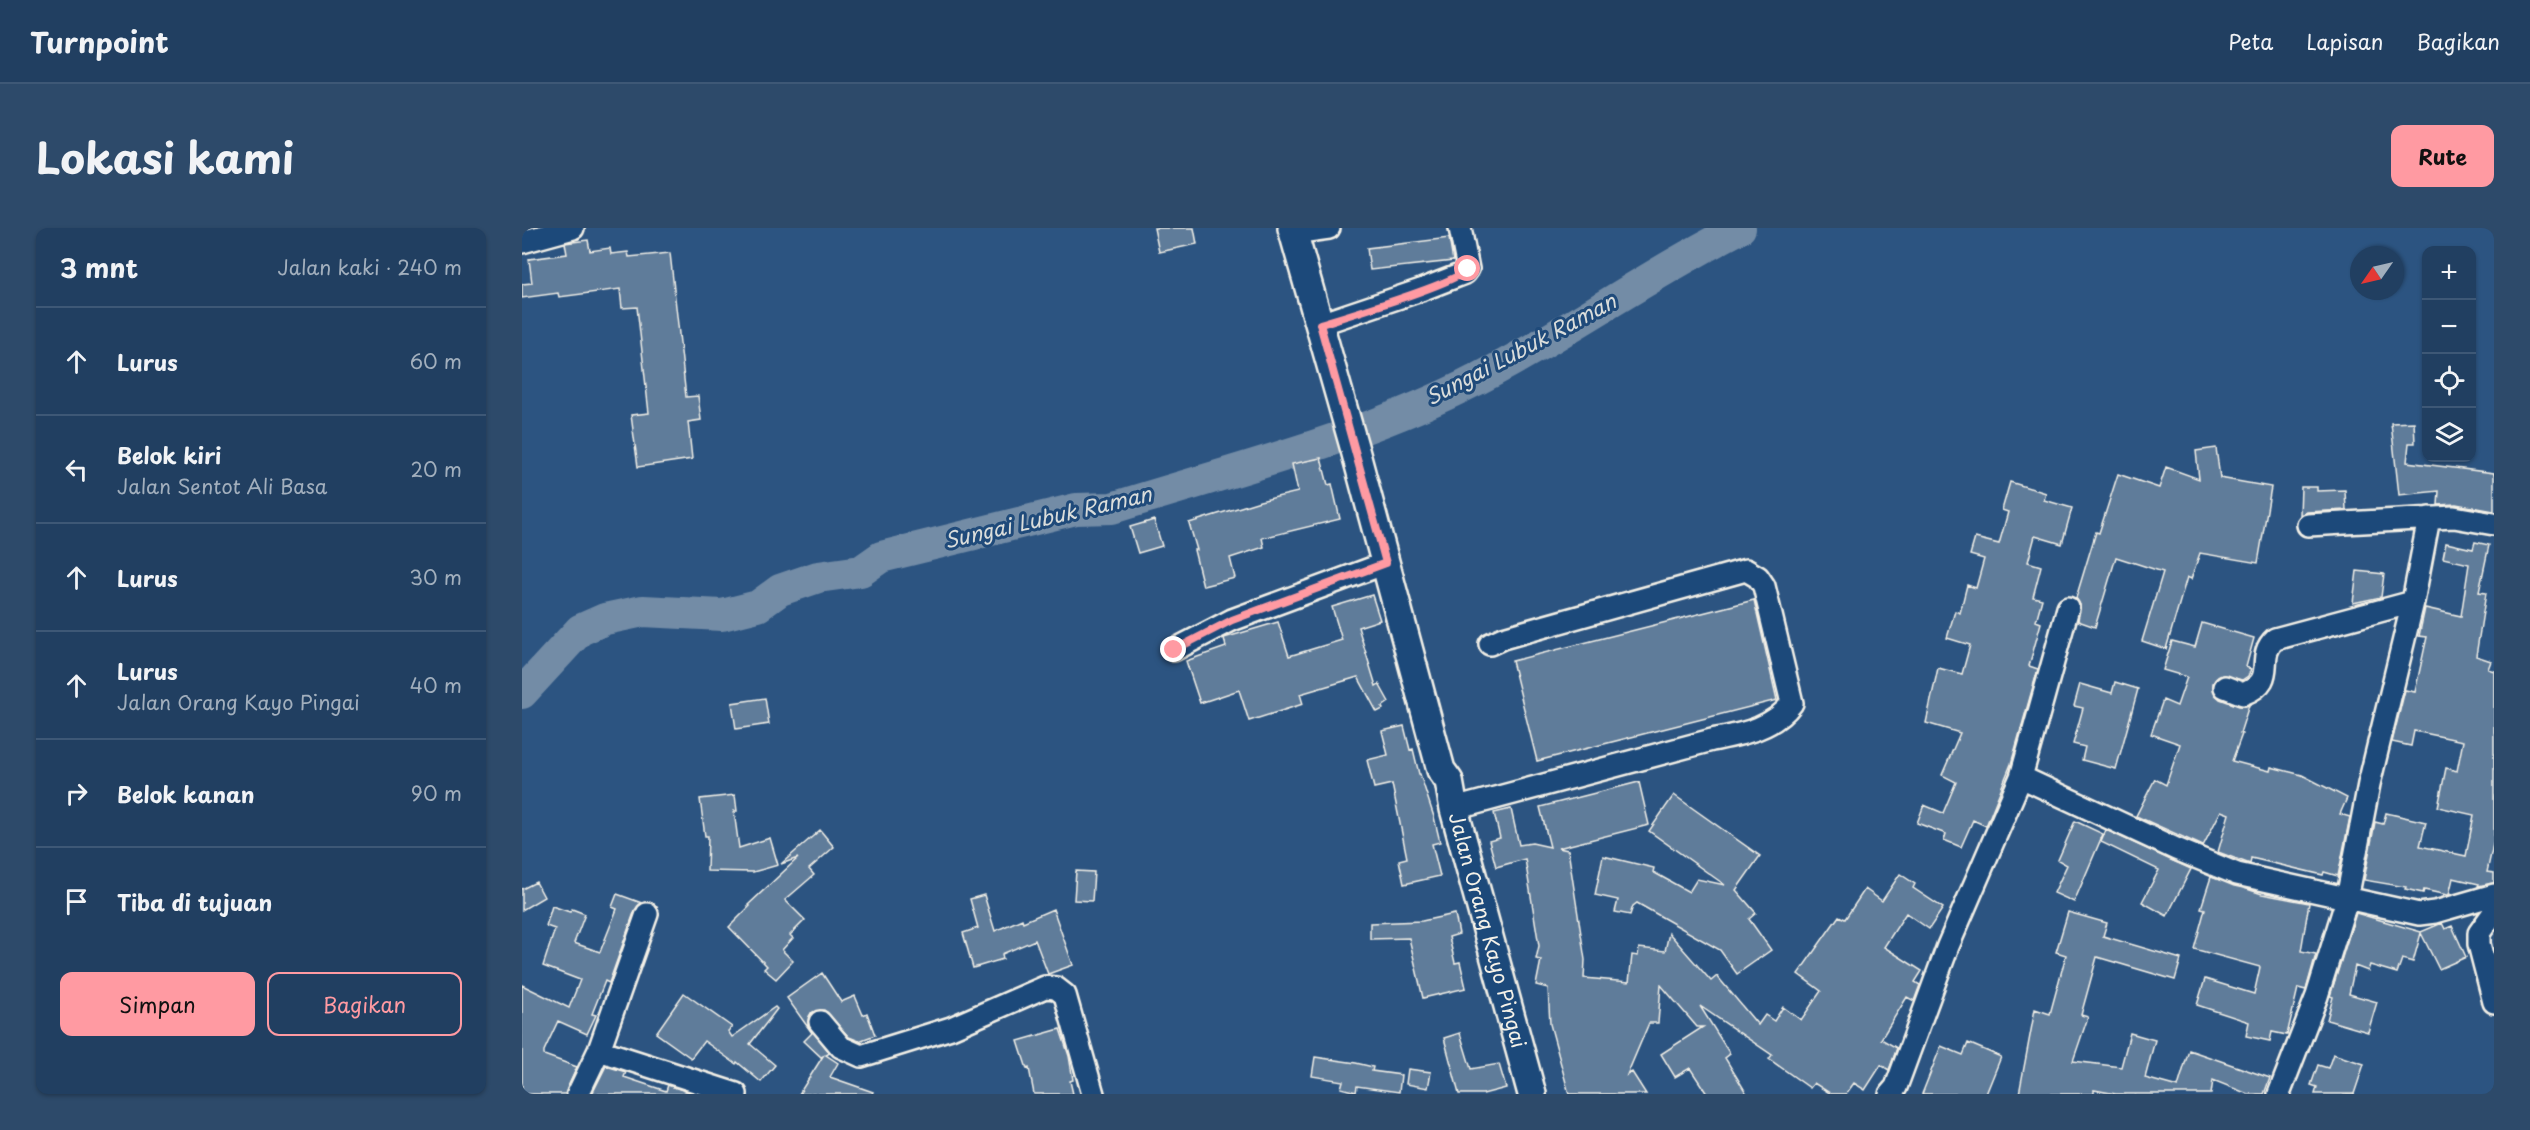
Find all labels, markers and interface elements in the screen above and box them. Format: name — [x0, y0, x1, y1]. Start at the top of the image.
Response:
text: Turnpoint — [30, 20, 169, 63]
text: Peta — [2228, 25, 2273, 57]
text: Lapisan — [2306, 25, 2384, 57]
text: Bagikan — [2417, 25, 2500, 57]
text: Lokasi kami — [36, 125, 294, 188]
button: Rute — [2391, 125, 2494, 187]
north arrow — [2350, 246, 2404, 300]
map controls — [2422, 246, 2476, 462]
button: + — [2422, 246, 2476, 300]
text: 3 mnt — [60, 248, 138, 287]
text: Jalan kaki · 240 m — [277, 252, 462, 282]
route start — [1454, 255, 1480, 281]
water label: Sungai Lubuk Raman — [1419, 284, 1622, 412]
button: − — [2422, 300, 2476, 354]
icon: ahead — [60, 345, 93, 378]
text: Lurus — [117, 345, 178, 378]
text: 60 m — [410, 346, 462, 376]
button: locate — [2422, 354, 2476, 408]
button: layers — [2422, 408, 2476, 462]
text: Belok kiri — [117, 438, 221, 471]
icon: left — [60, 453, 93, 486]
text: 20 m — [410, 454, 462, 484]
text: Jalan Sentot Ali Basa — [117, 471, 327, 501]
water label: Sungai Lubuk Raman — [941, 476, 1156, 555]
icon: ahead — [60, 561, 93, 594]
text: Lurus — [117, 561, 178, 594]
text: 30 m — [409, 562, 462, 592]
route end — [1160, 636, 1186, 662]
text: Lurus — [117, 654, 178, 687]
icon: ahead — [60, 669, 93, 702]
text: 40 m — [410, 670, 462, 700]
text: Jalan Orang Kayo Pingai — [117, 687, 360, 717]
icon: right — [60, 777, 93, 810]
text: Belok kanan — [117, 777, 254, 810]
text: 90 m — [411, 778, 462, 808]
street label: Jalan Orang Kayo Pingai — [1442, 809, 1535, 1051]
icon: arrive — [60, 885, 93, 918]
text: Tiba di tujuan — [117, 885, 272, 918]
button: Simpan — [60, 972, 255, 1036]
button: Bagikan — [267, 972, 462, 1036]

